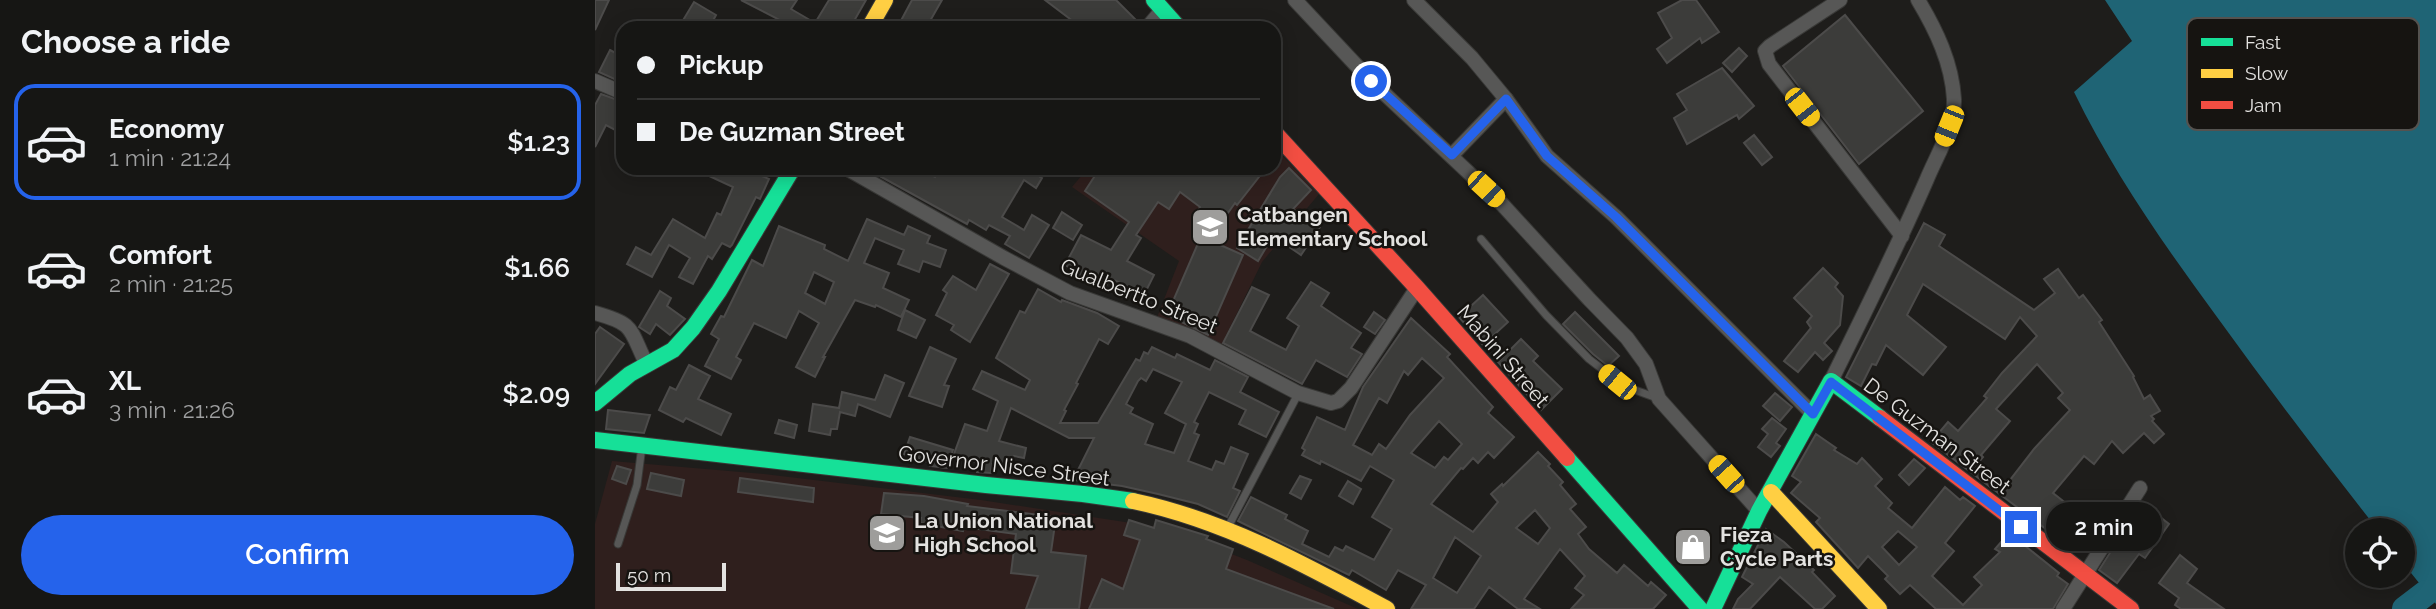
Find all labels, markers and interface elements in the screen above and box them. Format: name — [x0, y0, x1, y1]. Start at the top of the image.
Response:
legend — [2187, 18, 2419, 130]
text: Choose a ride — [21, 23, 230, 60]
text: Fast — [2245, 31, 2281, 53]
text: Pickup — [679, 50, 764, 80]
text: Slow — [2245, 62, 2289, 84]
route start — [1355, 65, 1387, 97]
car — [1781, 84, 1824, 130]
text: Jam — [2245, 94, 2282, 116]
car — [1932, 103, 1967, 149]
icon: car — [25, 111, 88, 174]
text: Economy — [109, 114, 224, 144]
text: De Guzman Street — [679, 117, 905, 147]
text: $1.23 — [507, 127, 570, 157]
text: 1 min · 21:24 — [109, 144, 231, 171]
car — [1464, 167, 1509, 211]
place label: Catbangen Elementary School — [1237, 202, 1428, 251]
school or university icon: Catbangen Elementary School — [1189, 206, 1231, 248]
icon: car — [25, 237, 88, 300]
text: Comfort — [109, 240, 212, 270]
text: $1.66 — [504, 253, 570, 283]
street label: Gualbertto Street — [1057, 253, 1221, 338]
text: 2 min · 21:25 — [109, 270, 233, 297]
street label: Mabini Street — [1452, 299, 1555, 412]
car — [1595, 361, 1640, 403]
icon: car — [25, 363, 88, 426]
text: XL — [109, 366, 141, 396]
street label: De Guzman Street — [1859, 372, 2016, 499]
text: $2.09 — [503, 379, 570, 409]
text: 3 min · 21:26 — [109, 396, 235, 423]
street label: Governor Nisce Street — [897, 440, 1111, 491]
car — [1705, 451, 1748, 497]
callout: 2 min — [2045, 503, 2161, 552]
place label: La Union National High School — [914, 508, 1093, 557]
route end — [2005, 511, 2037, 543]
school or university icon: La Union National High School — [866, 512, 908, 554]
text: 2 min — [2075, 513, 2133, 540]
button: Confirm — [21, 515, 574, 595]
map controls — [2345, 518, 2415, 588]
button: locate — [2345, 518, 2415, 588]
place label: Fieza Cycle Parts — [1720, 522, 1833, 571]
shop icon: Fieza Cycle Parts — [1672, 526, 1714, 568]
scale bar — [616, 560, 726, 592]
text: 50 m — [627, 564, 671, 586]

